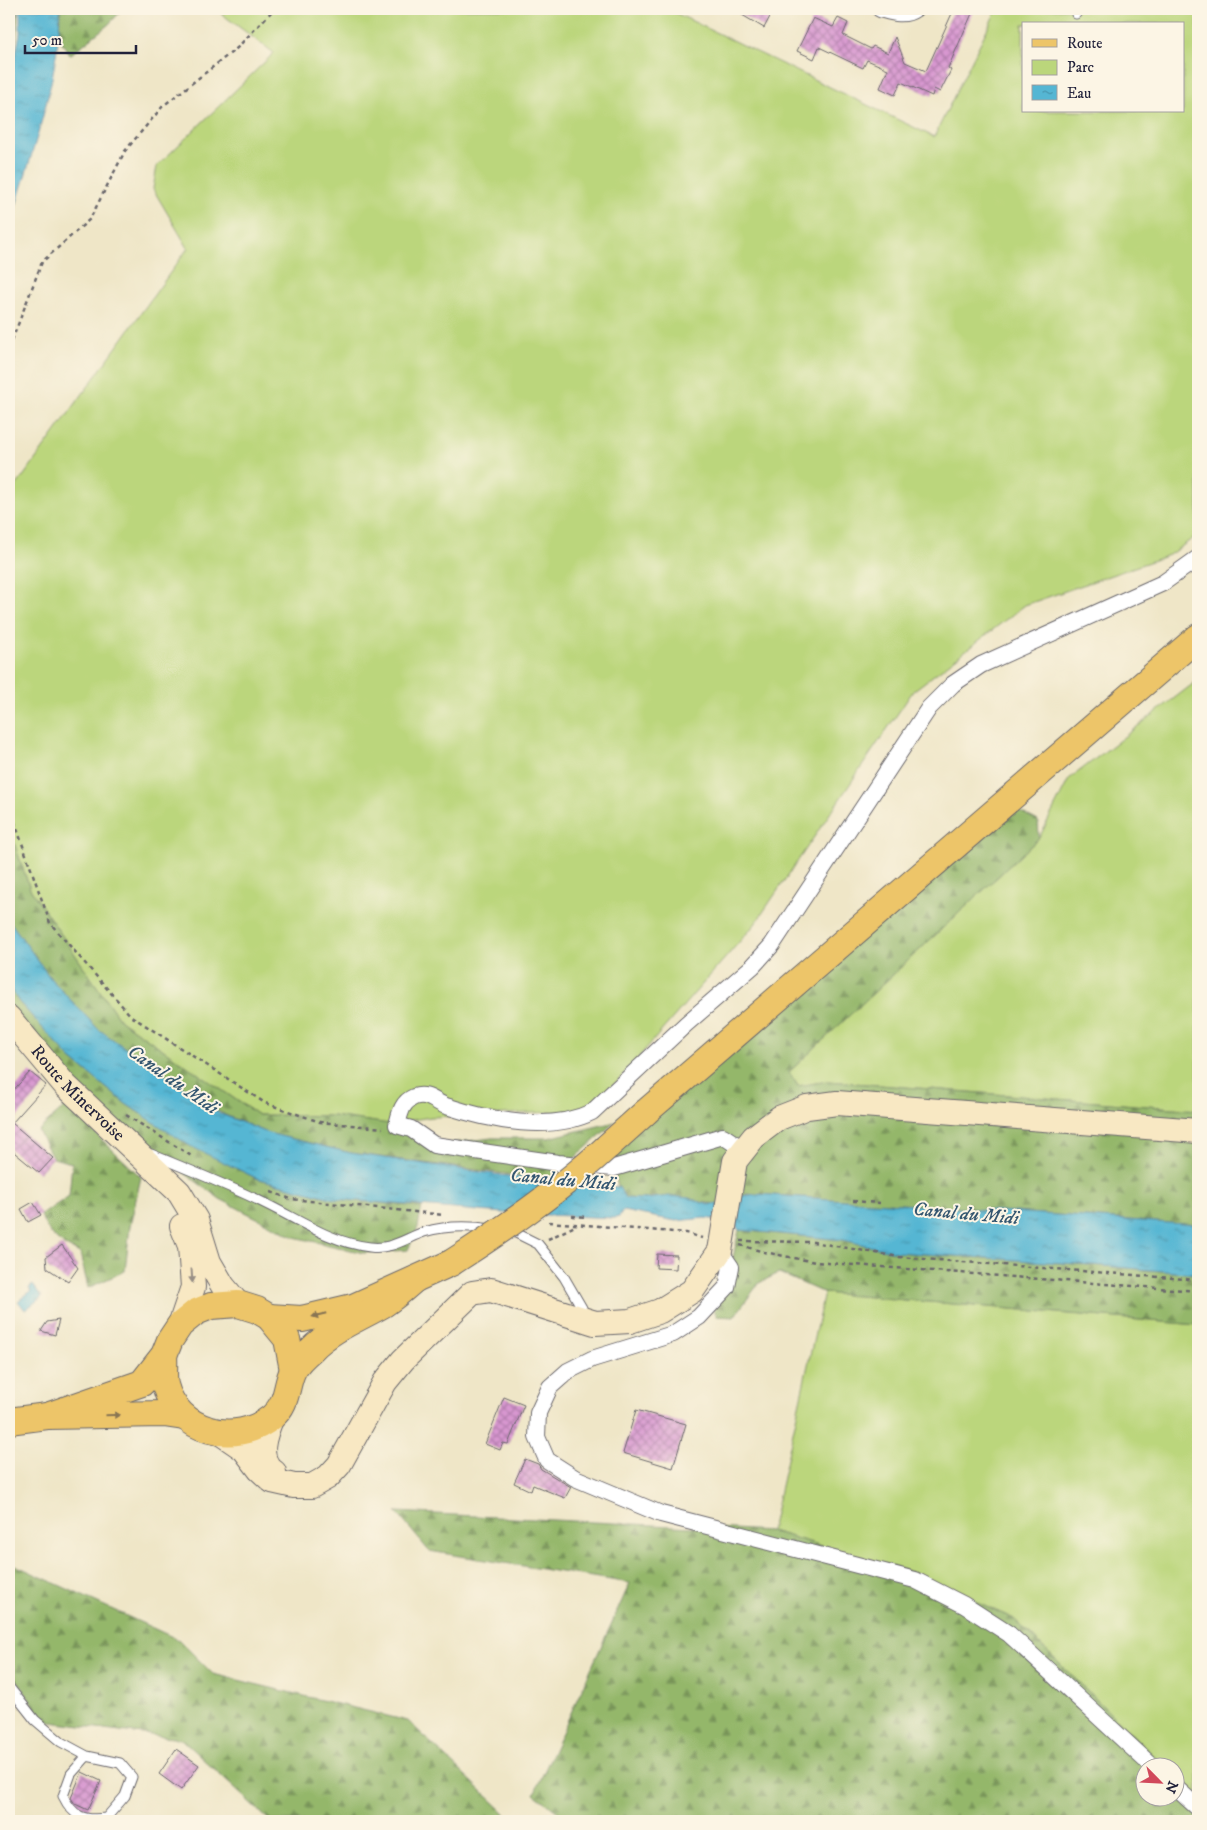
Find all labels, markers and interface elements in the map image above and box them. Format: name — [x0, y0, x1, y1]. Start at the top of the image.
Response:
scale bar — [25, 22, 136, 54]
legend — [1022, 22, 1184, 112]
text: 50 m — [32, 31, 62, 50]
text: Route — [1067, 34, 1102, 53]
text: Parc — [1067, 58, 1095, 77]
text: Eau — [1067, 84, 1091, 103]
water label: Canal du Midi — [123, 1040, 224, 1120]
street label: Route Minervoise — [26, 1041, 129, 1146]
water label: Canal du Midi — [509, 1164, 618, 1196]
water label: Canal du Midi — [912, 1198, 1021, 1230]
one-way arrow — [188, 1268, 196, 1284]
one-way arrow — [312, 1311, 327, 1319]
one-way arrow — [106, 1410, 122, 1418]
north arrow — [1134, 1758, 1184, 1808]
text: N — [1160, 1778, 1182, 1796]

